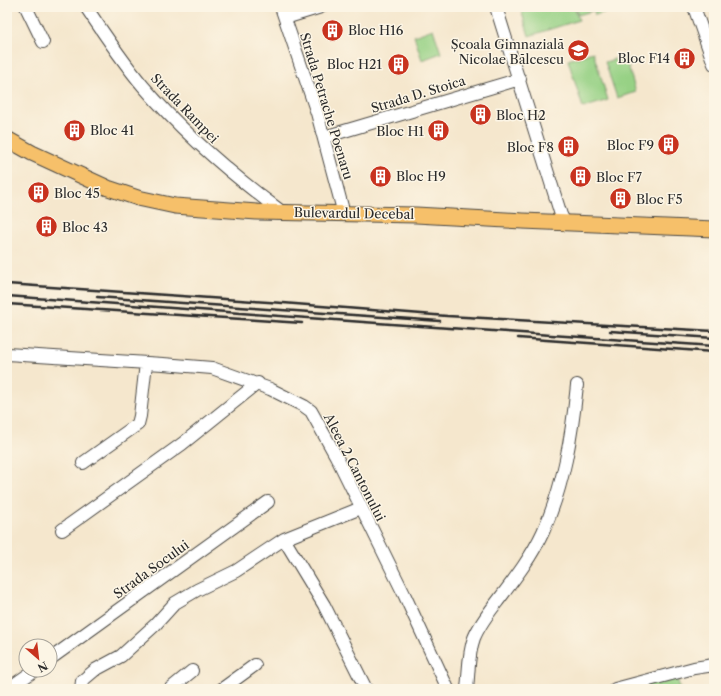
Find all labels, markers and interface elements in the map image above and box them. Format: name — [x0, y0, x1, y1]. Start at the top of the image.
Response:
building icon: Bloc H16 — [320, 17, 346, 43]
place label: Bloc H16 — [348, 22, 404, 38]
street label: Strada Petrache Poenaru — [297, 31, 357, 181]
place label: Școala Gimnazială Nicolae Bălcescu — [451, 36, 564, 67]
school or university icon: Școala Gimnazială Nicolae Bălcescu — [566, 38, 592, 64]
building icon: Bloc F14 — [672, 45, 698, 71]
place label: Bloc F14 — [617, 50, 670, 66]
building icon: Bloc H21 — [385, 51, 411, 77]
place label: Bloc H21 — [327, 56, 383, 72]
street label: Strada Rampei — [148, 70, 222, 146]
street label: Strada D. Stoica — [369, 72, 467, 116]
building icon: Bloc H2 — [467, 102, 493, 128]
place label: Bloc H2 — [496, 107, 546, 123]
building icon: Bloc 41 — [62, 117, 88, 143]
building icon: Bloc H1 — [426, 118, 452, 144]
place label: Bloc 41 — [90, 122, 135, 138]
place label: Bloc H1 — [376, 123, 425, 139]
building icon: Bloc F9 — [656, 132, 682, 158]
building icon: Bloc F8 — [556, 134, 582, 160]
place label: Bloc F9 — [607, 137, 654, 153]
place label: Bloc F8 — [507, 139, 554, 155]
building icon: Bloc H9 — [368, 163, 394, 189]
building icon: Bloc F7 — [567, 164, 593, 190]
place label: Bloc H9 — [396, 168, 446, 184]
place label: Bloc F7 — [596, 169, 643, 185]
building icon: Bloc 45 — [26, 180, 52, 206]
place label: Bloc 45 — [54, 185, 100, 201]
building icon: Bloc F5 — [608, 186, 634, 212]
place label: Bloc F5 — [636, 191, 683, 207]
street label: Bulevardul Decebal — [294, 204, 415, 222]
building icon: Bloc 43 — [34, 214, 60, 240]
place label: Bloc 43 — [62, 219, 108, 235]
street label: Aleea 2 Cantonului — [320, 410, 389, 524]
street label: Strada Socului — [110, 536, 192, 602]
north arrow — [18, 638, 58, 678]
text: N — [35, 658, 50, 675]

